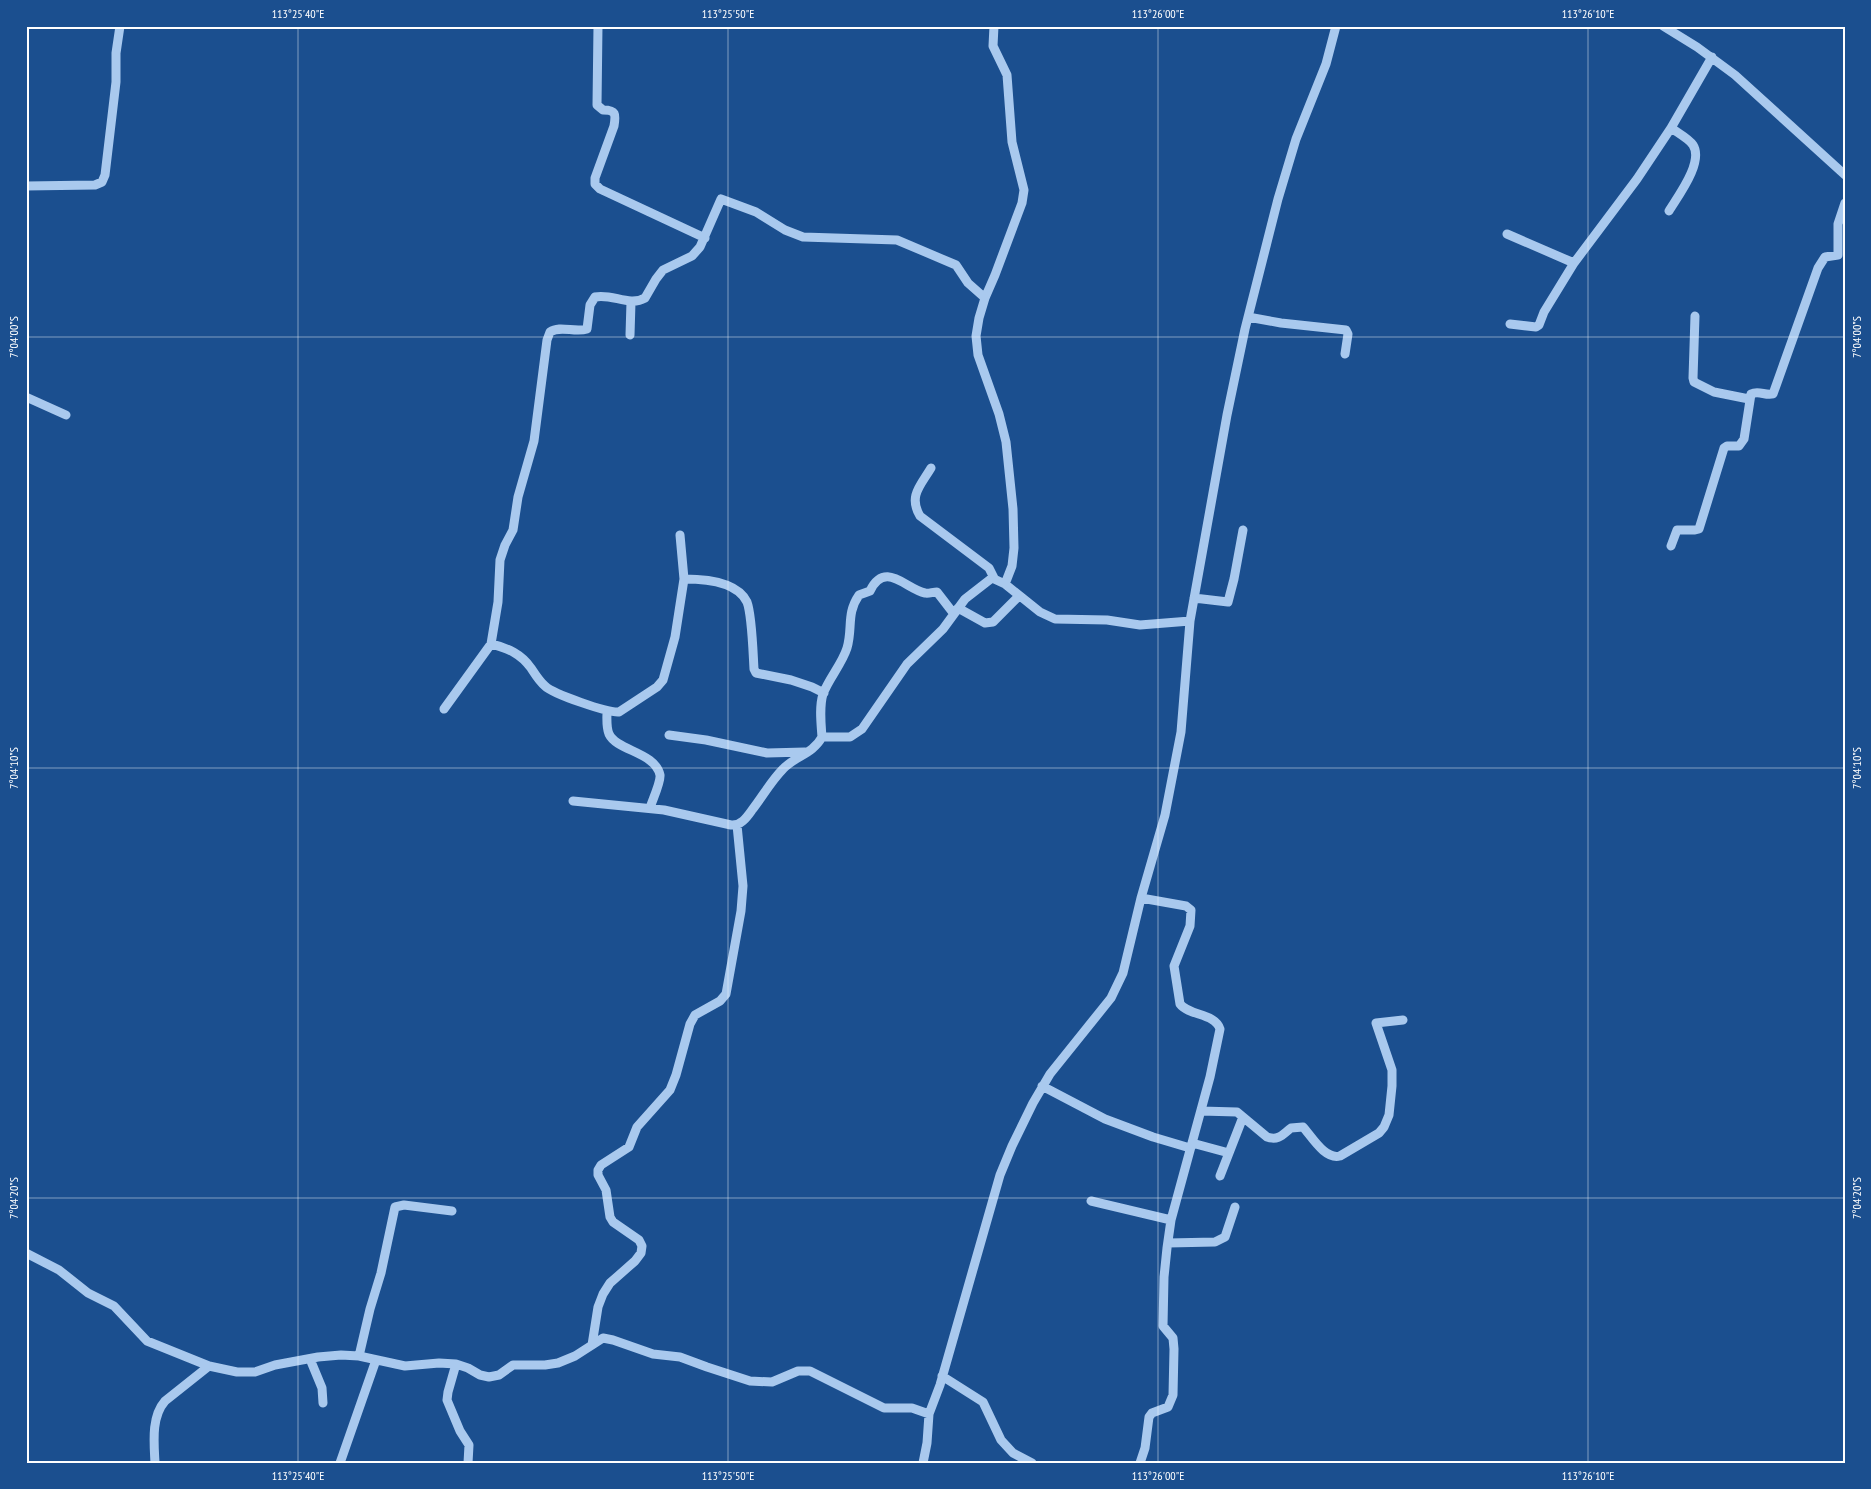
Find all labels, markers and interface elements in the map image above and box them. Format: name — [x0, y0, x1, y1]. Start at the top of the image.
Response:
text: 113°25'40"E — [272, 6, 324, 21]
text: 113°25'50"E — [702, 6, 754, 21]
text: 113°26'00"E — [1132, 6, 1184, 21]
text: 113°26'10"E — [1562, 6, 1614, 21]
text: 7°04'00"S — [6, 316, 21, 358]
text: 7°04'00"S — [1849, 316, 1864, 358]
text: 7°04'10"S — [6, 747, 21, 789]
text: 7°04'10"S — [1849, 747, 1864, 789]
text: 7°04'20"S — [6, 1177, 21, 1219]
text: 7°04'20"S — [1849, 1177, 1864, 1219]
text: 113°25'40"E — [272, 1468, 324, 1483]
text: 113°25'50"E — [702, 1468, 754, 1483]
text: 113°26'00"E — [1132, 1468, 1184, 1483]
text: 113°26'10"E — [1562, 1468, 1614, 1483]

